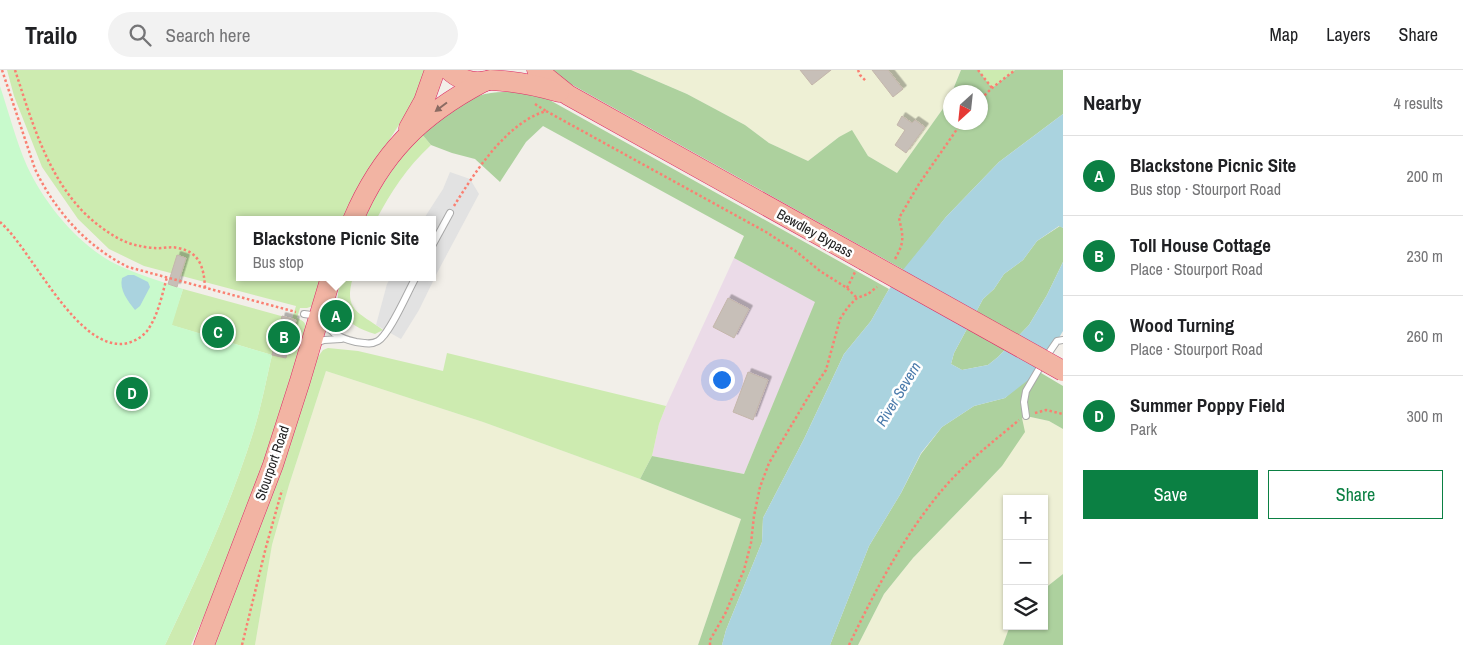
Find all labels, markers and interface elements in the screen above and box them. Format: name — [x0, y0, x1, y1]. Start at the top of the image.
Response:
search box — [108, 12, 458, 57]
text: Trailo — [25, 19, 78, 51]
icon: search — [126, 21, 154, 49]
text: Search here — [166, 22, 250, 48]
text: Map — [1270, 22, 1298, 47]
text: Layers — [1326, 22, 1371, 47]
text: Share — [1399, 22, 1438, 47]
north arrow — [943, 85, 988, 130]
text: Nearby — [1083, 88, 1141, 117]
text: 4 results — [1393, 92, 1443, 114]
one-way arrow — [435, 102, 448, 112]
text: Blackstone Picnic Site — [1130, 152, 1296, 178]
text: A — [1094, 165, 1104, 187]
text: 200 m — [1407, 165, 1443, 187]
text: Bus stop · Stourport Road — [1130, 178, 1281, 200]
street label: Bewdley Bypass — [774, 205, 856, 261]
popup — [236, 216, 436, 281]
text: Blackstone Picnic Site — [253, 225, 419, 251]
text: Toll House Cottage — [1130, 232, 1271, 258]
text: B — [1094, 245, 1104, 267]
text: 230 m — [1407, 245, 1443, 267]
text: Bus stop — [253, 251, 304, 273]
text: Place · Stourport Road — [1130, 258, 1263, 280]
pin: A — [320, 297, 352, 335]
text: Wood Turning — [1130, 312, 1234, 338]
pin: C — [202, 313, 234, 351]
pin: B — [268, 318, 300, 356]
text: C — [1094, 325, 1104, 347]
text: 260 m — [1407, 325, 1443, 347]
text: Place · Stourport Road — [1130, 338, 1263, 360]
water label: River Severn — [871, 358, 926, 430]
your location — [709, 367, 735, 393]
pin: D — [116, 374, 148, 412]
text: Summer Poppy Field — [1130, 392, 1285, 418]
text: D — [1094, 405, 1104, 427]
text: 300 m — [1407, 405, 1443, 427]
text: Park — [1130, 418, 1157, 440]
street label: Stourport Road — [251, 423, 293, 503]
button: Save — [1083, 470, 1258, 519]
button: Share — [1268, 470, 1443, 519]
map controls — [1003, 495, 1048, 630]
button: + — [1003, 495, 1048, 540]
button: − — [1003, 540, 1048, 585]
button: layers — [1003, 585, 1048, 630]

